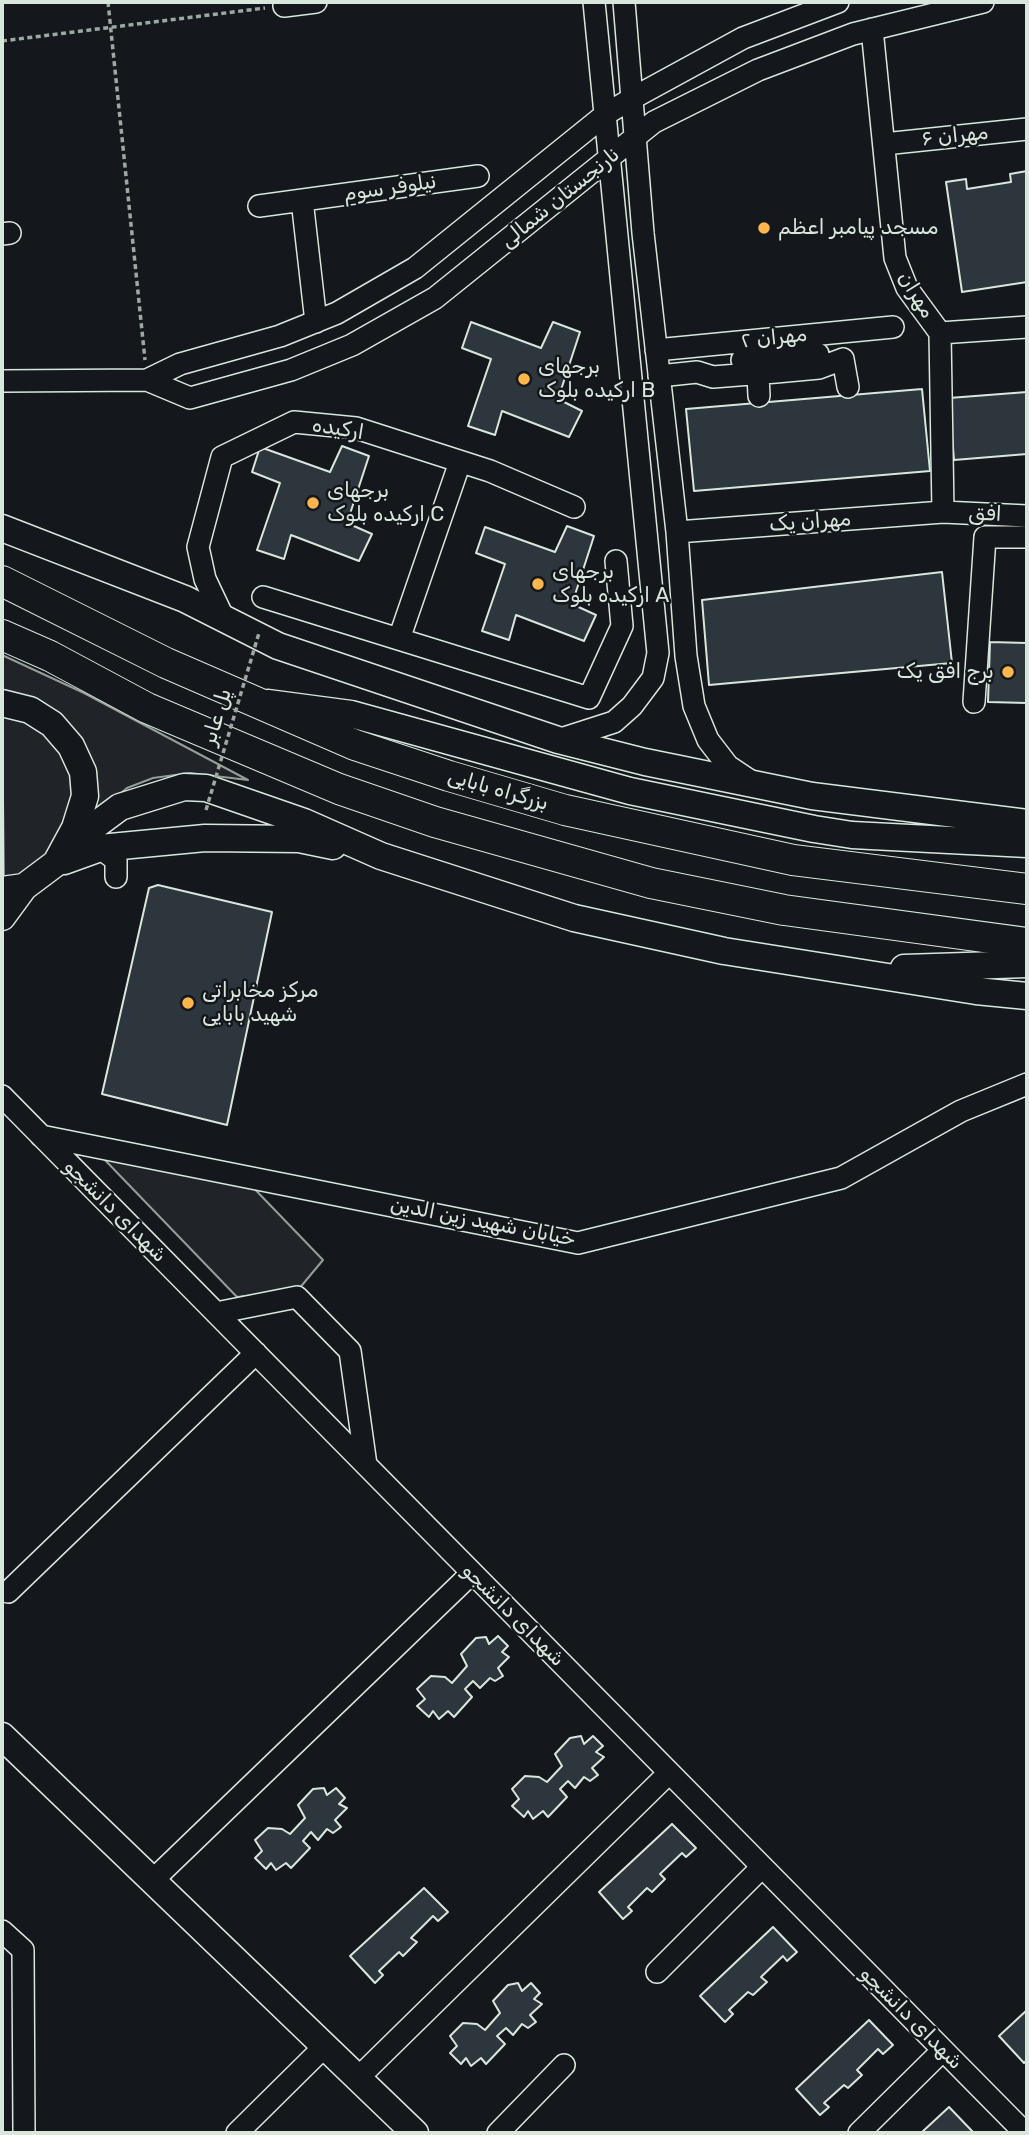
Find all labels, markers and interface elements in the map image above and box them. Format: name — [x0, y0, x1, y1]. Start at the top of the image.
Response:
street label: مهران ۶ — [920, 120, 990, 152]
street label: نارنجستان شمالی — [495, 142, 625, 254]
street label: نیلوفر سوم — [342, 169, 438, 207]
place label: مسجد پیامبر اعظم — [778, 215, 938, 241]
marker: مسجد پیامبر اعظم — [756, 220, 772, 236]
street label: مهران — [892, 267, 940, 323]
street label: مهران ۲ — [740, 322, 808, 354]
place label: برجهای ارکیده بلوک B — [538, 354, 655, 404]
marker: برجهای ارکیده بلوک B — [516, 371, 532, 387]
street label: ارکیده — [310, 412, 366, 446]
place label: برجهای ارکیده بلوک C — [327, 478, 444, 528]
marker: برجهای ارکیده بلوک C — [305, 495, 321, 511]
street label: افق — [968, 501, 1002, 527]
street label: مهران یک — [768, 507, 852, 537]
place label: برجهای ارکیده بلوک A — [552, 559, 669, 609]
marker: برجهای ارکیده بلوک A — [530, 576, 546, 592]
place label: برج افق یک — [896, 659, 994, 685]
marker: برج افق یک — [1000, 664, 1016, 680]
street label: پل عابر — [196, 686, 238, 748]
street label: بزرگراه بابایی — [445, 764, 551, 816]
place label: مرکز مخابراتی شهید بابایی — [202, 978, 318, 1028]
marker: مرکز مخابراتی شهید بابایی — [180, 995, 196, 1011]
street label: شهدای دانشجو — [58, 1154, 172, 1268]
street label: خیابان شهید زین الدین — [388, 1192, 578, 1252]
street label: شهدای دانشجو — [456, 1558, 570, 1672]
street label: شهدای دانشجو — [854, 1961, 968, 2075]

